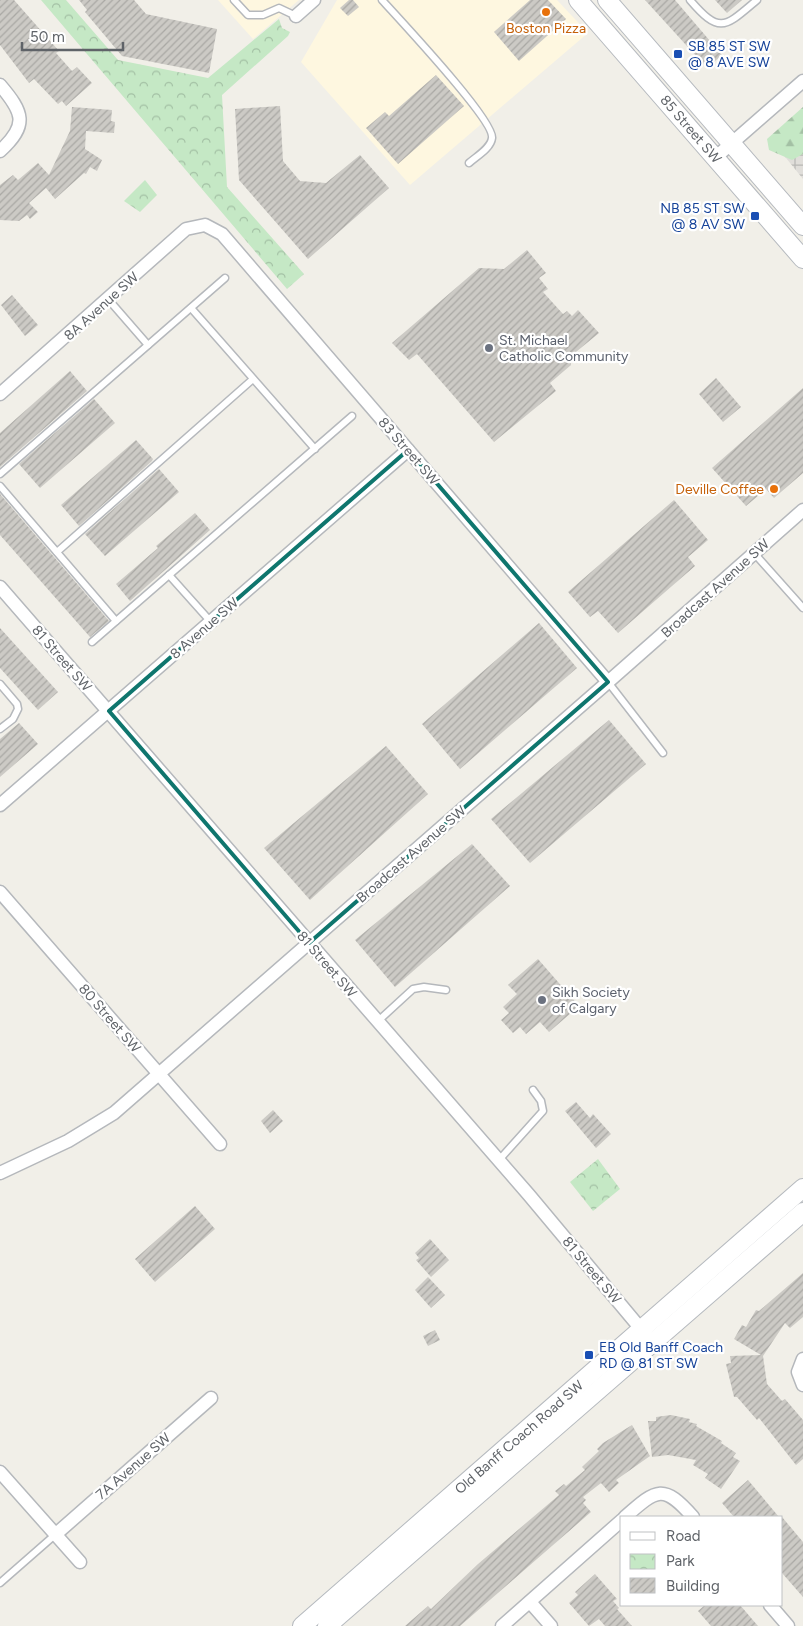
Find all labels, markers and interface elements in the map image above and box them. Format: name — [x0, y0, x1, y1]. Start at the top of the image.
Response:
marker: Boston Pizza — [540, 6, 552, 18]
scale bar — [22, 20, 124, 52]
place label: Boston Pizza — [506, 20, 586, 37]
text: 50 m — [30, 28, 65, 46]
place label: SB 85 ST SW @ 8 AVE SW — [688, 38, 771, 71]
marker: SB 85 ST SW @ 8 AVE SW — [672, 48, 684, 60]
street label: 85 Street SW — [656, 92, 725, 167]
place label: NB 85 ST SW @ 8 AV SW — [660, 200, 746, 233]
marker: NB 85 ST SW @ 8 AV SW — [749, 210, 761, 222]
street label: 8A Avenue SW — [61, 268, 143, 344]
place label: St. Michael Catholic Community — [499, 332, 629, 365]
marker: St. Michael Catholic Community — [483, 342, 495, 354]
street label: 83 Street SW — [375, 414, 443, 489]
place label: Deville Coffee — [675, 481, 764, 498]
marker: Deville Coffee — [768, 483, 780, 495]
street label: Broadcast Avenue SW — [658, 535, 773, 641]
street label: 8 Avenue SW — [167, 594, 242, 663]
street label: 81 Street SW — [28, 622, 95, 695]
street label: Broadcast Avenue SW — [353, 802, 470, 907]
street label: 81 Street SW — [293, 928, 360, 1001]
street label: 80 Street SW — [75, 980, 145, 1057]
place label: Sikh Society of Calgary — [552, 984, 630, 1017]
marker: Sikh Society of Calgary — [536, 994, 548, 1006]
street label: 81 Street SW — [559, 1233, 625, 1308]
place label: EB Old Banff Coach RD @ 81 ST SW — [599, 1339, 723, 1372]
marker: EB Old Banff Coach RD @ 81 ST SW — [583, 1349, 595, 1361]
street label: Old Banff Coach Road SW — [452, 1377, 588, 1498]
street label: 7A Avenue SW — [93, 1429, 175, 1503]
legend — [620, 1516, 783, 1606]
text: Road — [666, 1527, 701, 1545]
text: Park — [666, 1552, 695, 1570]
text: Building — [666, 1577, 720, 1595]

